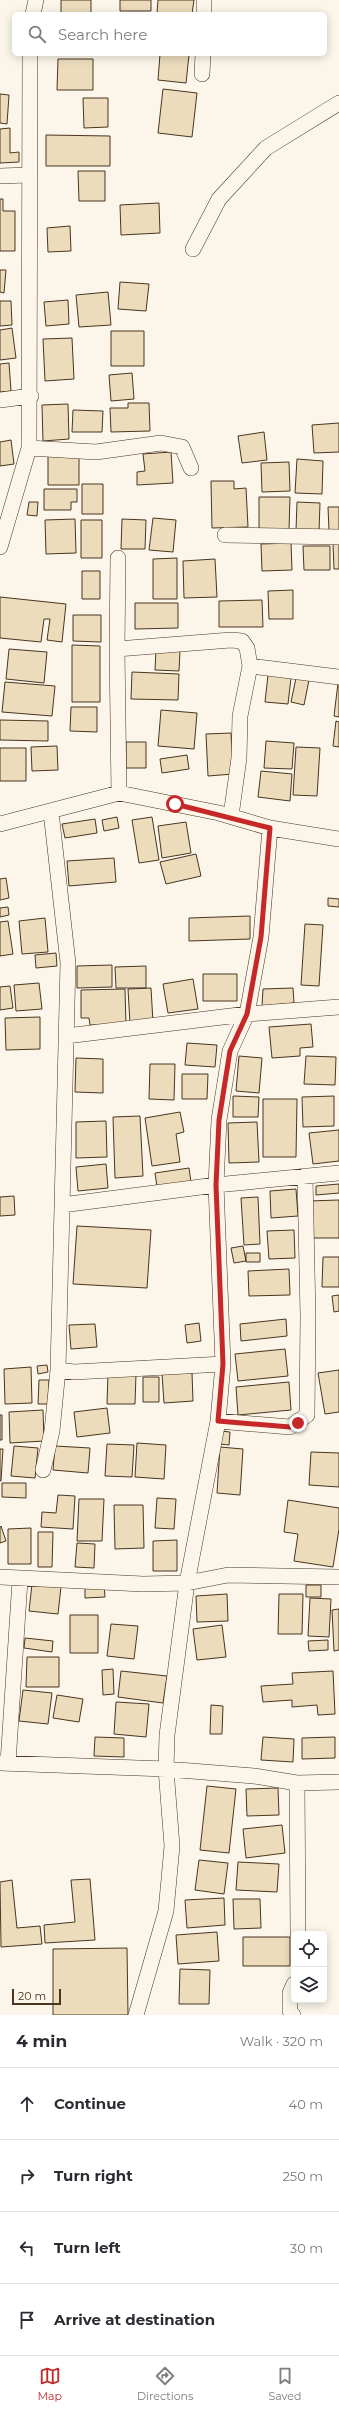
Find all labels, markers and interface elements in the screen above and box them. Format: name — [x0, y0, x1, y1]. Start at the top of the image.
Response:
search box — [12, 12, 327, 56]
icon: search — [26, 23, 48, 45]
text: Search here — [58, 25, 147, 44]
route start — [166, 795, 184, 813]
route end — [289, 1414, 307, 1432]
map controls — [291, 1931, 327, 2003]
button: locate — [291, 1931, 327, 1967]
button: layers — [291, 1967, 327, 2003]
scale bar — [12, 1987, 61, 2006]
text: 20 m — [18, 1989, 46, 2003]
text: 4 min — [16, 2031, 67, 2051]
text: Walk · 320 m — [240, 2033, 323, 2049]
icon: ahead — [16, 2093, 38, 2115]
text: Continue — [54, 2094, 126, 2113]
text: 40 m — [289, 2096, 323, 2112]
icon: right — [16, 2165, 38, 2187]
text: Turn right — [54, 2166, 133, 2185]
text: 250 m — [282, 2168, 323, 2184]
icon: left — [16, 2237, 38, 2259]
text: Turn left — [54, 2238, 121, 2257]
text: 30 m — [290, 2240, 323, 2256]
icon: arrive — [16, 2309, 38, 2331]
text: Arrive at destination — [54, 2310, 215, 2329]
tab: Map — [38, 2365, 62, 2403]
tab: Directions — [137, 2365, 193, 2403]
tab: Saved — [268, 2365, 301, 2403]

